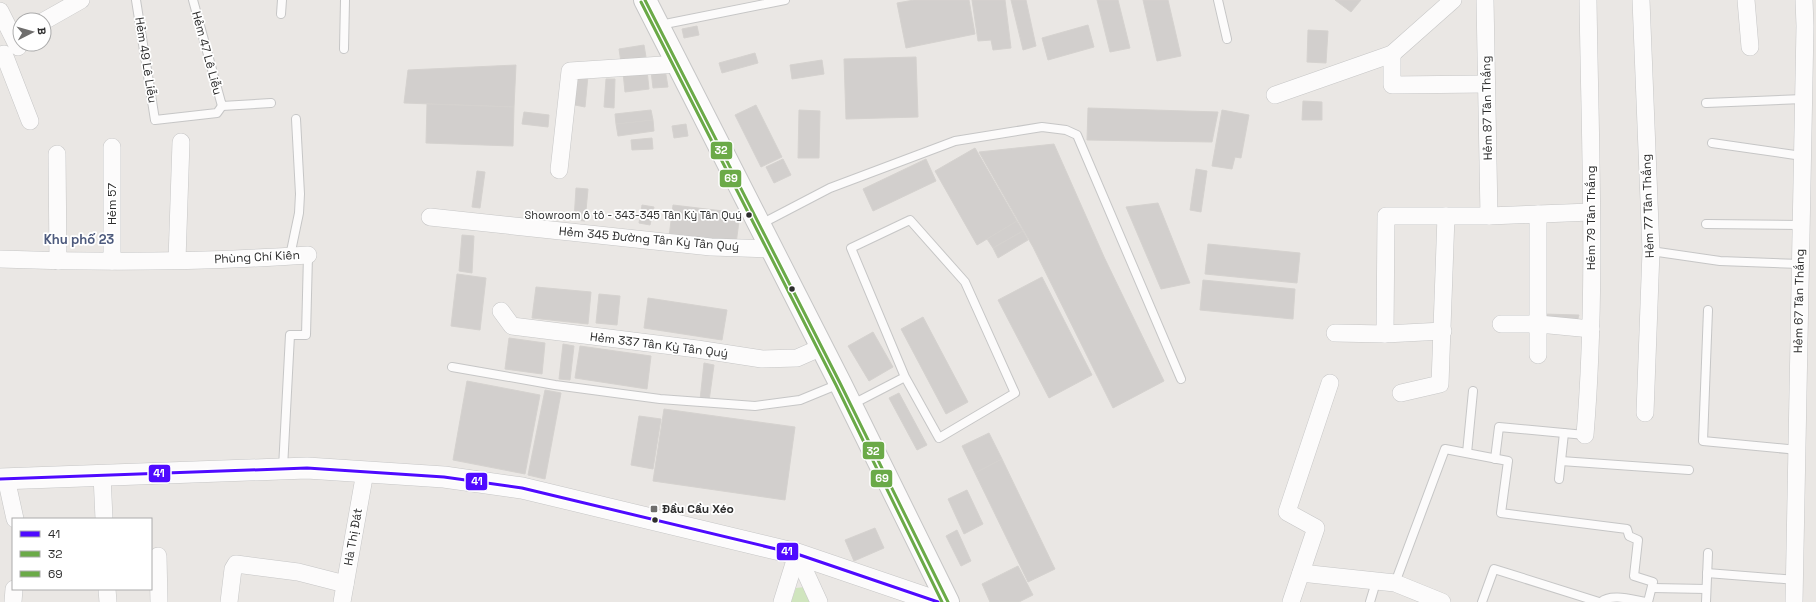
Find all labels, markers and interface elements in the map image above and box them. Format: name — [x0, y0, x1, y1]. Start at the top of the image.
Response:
street label: Hẻm 47 Lê Liễu — [188, 9, 226, 97]
north arrow — [12, 12, 52, 52]
street label: Hẻm 49 Lê Liễu — [131, 16, 161, 104]
text: B — [35, 27, 49, 35]
street label: Hẻm 87 Tân Thắng — [1478, 56, 1496, 160]
line badge: 32 — [710, 141, 733, 160]
text: 32 — [714, 143, 728, 157]
street label: Hẻm 77 Tân Thắng — [1638, 154, 1658, 258]
street label: Hẻm 79 Tân Thắng — [1583, 166, 1599, 270]
line badge: 69 — [719, 169, 742, 188]
text: 69 — [724, 171, 738, 185]
street label: Hẻm 57 — [104, 183, 120, 225]
place label: Showroom ô tô - 343-345 Tân Kỳ Tân Quý — [525, 208, 742, 222]
marker: Showroom ô tô - 343-345 Tân Kỳ Tân Quý — [744, 210, 754, 220]
street label: Hẻm 345 Đường Tân Kỳ Tân Quý — [558, 223, 740, 255]
district label: Khu phố 23 — [44, 231, 114, 248]
street label: Phùng Chí Kiên — [214, 247, 300, 267]
street label: Hẻm 67 Tân Thắng — [1790, 249, 1808, 353]
unlabelled marker — [787, 284, 797, 294]
street label: Hẻm 337 Tân Kỳ Tân Quý — [589, 329, 729, 361]
line badge: 32 — [862, 441, 885, 460]
text: 32 — [866, 444, 880, 458]
line badge: 41 — [148, 464, 171, 483]
text: 41 — [153, 466, 165, 480]
line badge: 69 — [870, 469, 893, 488]
text: 69 — [875, 471, 889, 485]
line badge: 41 — [465, 472, 488, 491]
text: 41 — [471, 474, 483, 488]
place label: Đầu Cầu Xéo — [662, 501, 734, 517]
marker: Đầu Cầu Xéo — [649, 504, 659, 514]
street label: Hà Thị Đát — [340, 507, 366, 567]
unlabelled marker — [650, 515, 660, 525]
legend — [12, 518, 152, 590]
text: 41 — [48, 526, 60, 542]
line badge: 41 — [776, 542, 799, 561]
text: 41 — [781, 544, 793, 558]
text: 32 — [48, 546, 62, 562]
text: 69 — [48, 566, 63, 582]

